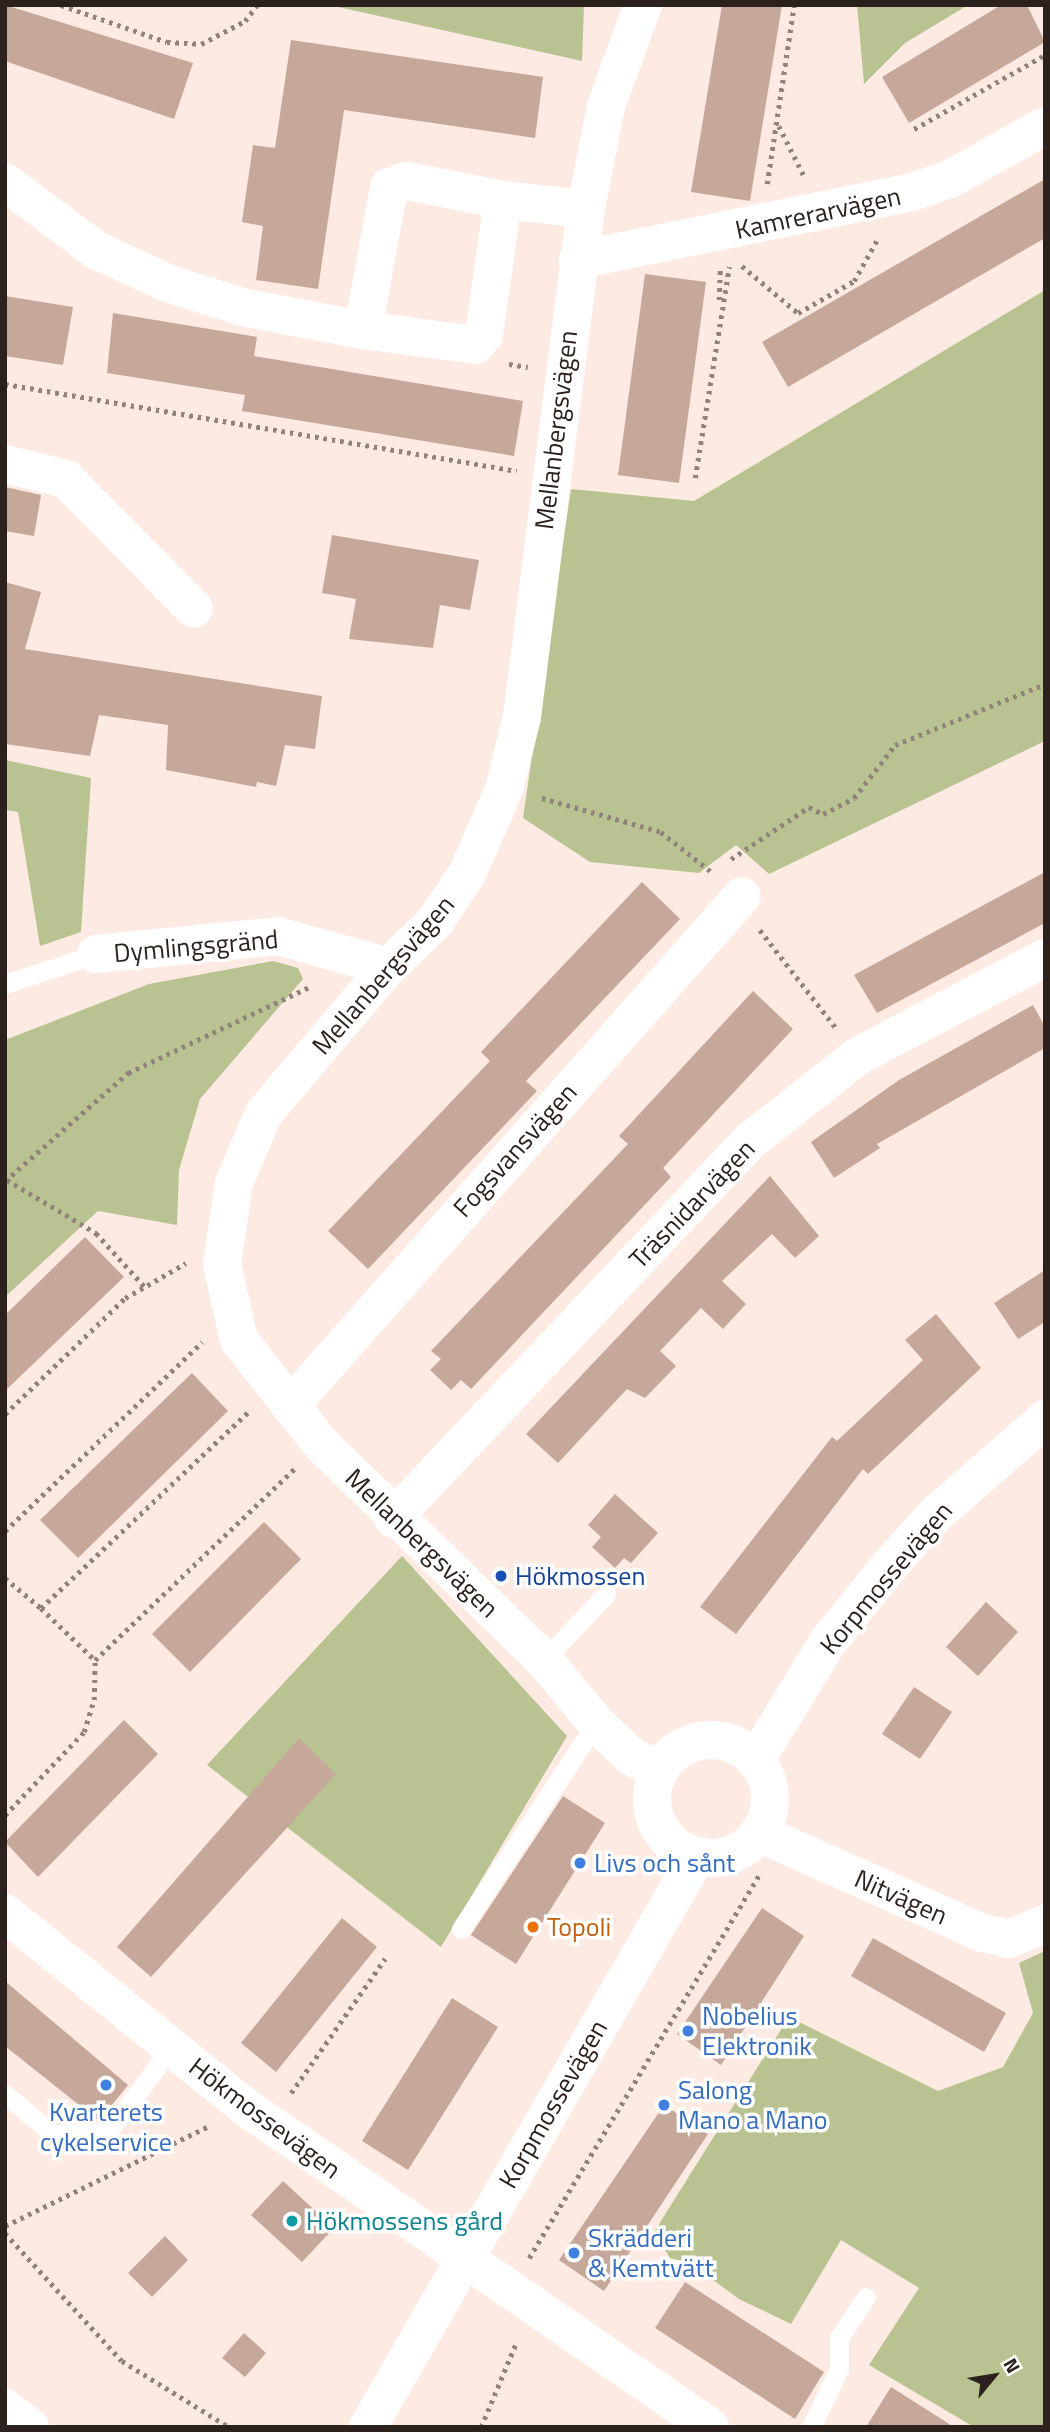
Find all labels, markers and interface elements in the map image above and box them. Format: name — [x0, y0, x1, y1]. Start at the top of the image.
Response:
street label: Kamrerarvägen — [732, 180, 904, 246]
street label: Mellanbergsvägen — [528, 329, 584, 531]
street label: Mellanbergsvägen — [305, 889, 461, 1061]
street label: Dymlingsgränd — [112, 923, 280, 969]
street label: Fogsvansvägen — [447, 1077, 583, 1223]
street label: Träsnidarvägen — [623, 1133, 761, 1275]
street label: Mellanbergsvägen — [339, 1462, 505, 1624]
street label: Korpmossevägen — [813, 1496, 959, 1660]
place label: Hökmossen — [515, 1560, 645, 1592]
marker: Hökmossen — [493, 1568, 509, 1584]
place label: Livs och sånt — [594, 1847, 735, 1879]
marker: Livs och sånt — [572, 1855, 588, 1871]
street label: Nitvägen — [850, 1863, 952, 1931]
place label: Topoli — [547, 1911, 611, 1943]
marker: Topoli — [525, 1919, 541, 1935]
place label: Nobelius Elektronik — [702, 2000, 812, 2062]
street label: Korpmossevägen — [492, 2014, 614, 2194]
marker: Nobelius Elektronik — [680, 2023, 696, 2039]
street label: Hökmossevägen — [183, 2051, 347, 2185]
place label: Salong Mano a Mano — [678, 2074, 828, 2136]
marker: Kvarterets cykelservice — [98, 2077, 114, 2093]
place label: Kvarterets cykelservice — [40, 2096, 172, 2158]
marker: Salong Mano a Mano — [656, 2097, 672, 2113]
place label: Hökmossens gård — [306, 2205, 503, 2237]
marker: Hökmossens gård — [284, 2213, 300, 2229]
place label: Skrädderi & Kemtvätt — [588, 2222, 714, 2284]
marker: Skrädderi & Kemtvätt — [566, 2245, 582, 2261]
north arrow — [959, 2341, 1029, 2411]
text: N — [997, 2352, 1028, 2378]

